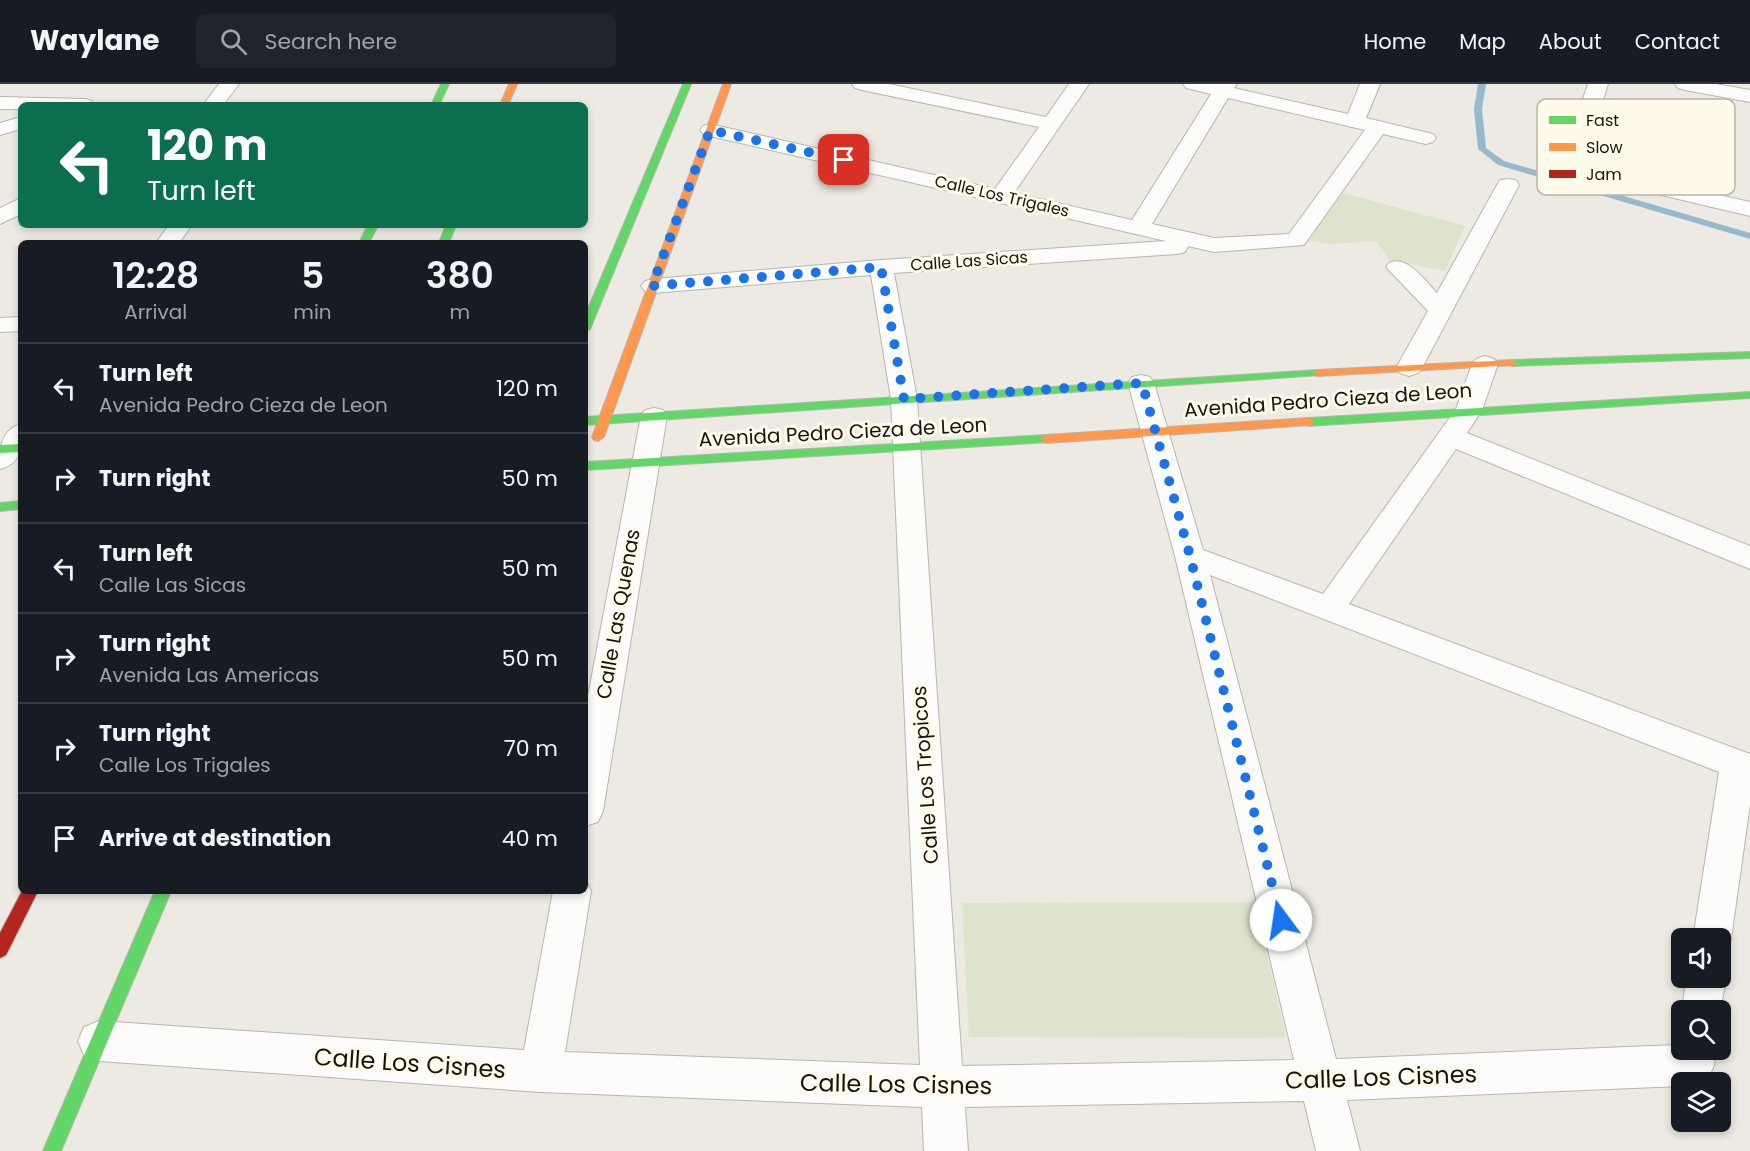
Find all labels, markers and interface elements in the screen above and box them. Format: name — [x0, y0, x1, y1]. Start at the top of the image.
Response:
search box — [196, 14, 616, 68]
text: Waylane — [30, 21, 160, 60]
icon: search — [217, 25, 250, 58]
text: Search here — [265, 26, 397, 57]
text: Home — [1364, 27, 1426, 56]
text: Map — [1459, 27, 1506, 56]
text: About — [1539, 27, 1602, 56]
text: Contact — [1635, 27, 1720, 56]
legend — [1537, 99, 1735, 195]
text: Fast — [1586, 109, 1619, 132]
text: 120 m — [147, 116, 268, 175]
icon: left — [48, 126, 126, 204]
pin — [818, 134, 869, 185]
text: Slow — [1586, 136, 1623, 159]
icon: arrive — [827, 143, 860, 176]
text: Jam — [1586, 163, 1622, 186]
street label: Calle Los Trigales — [932, 169, 1072, 223]
text: Turn left — [147, 172, 256, 209]
street label: Calle Las Sicas — [909, 245, 1029, 277]
text: 12:28 — [112, 250, 199, 301]
text: 5 — [301, 250, 324, 301]
text: 380 — [426, 250, 494, 301]
text: Arrival — [124, 298, 187, 326]
text: min — [293, 298, 332, 326]
text: m — [450, 298, 470, 326]
text: Turn left — [99, 358, 193, 389]
icon: left — [48, 372, 81, 405]
text: 120 m — [496, 373, 558, 404]
street label: Avenida Pedro Cieza de Leon — [1183, 376, 1473, 424]
text: Avenida Pedro Cieza de Leon — [99, 391, 388, 419]
street label: Avenida Pedro Cieza de Leon — [698, 410, 988, 454]
icon: right — [48, 462, 81, 495]
text: Turn right — [99, 463, 210, 494]
text: 50 m — [502, 463, 558, 494]
street label: Calle Las Quenas — [589, 527, 647, 701]
text: Turn left — [99, 538, 193, 569]
icon: left — [48, 552, 81, 585]
text: 50 m — [502, 553, 558, 584]
text: Calle Las Sicas — [99, 571, 246, 599]
text: Turn right — [99, 628, 210, 659]
icon: right — [48, 642, 81, 675]
text: 50 m — [502, 643, 558, 674]
text: Avenida Las Americas — [99, 661, 319, 689]
street label: Calle Los Tropicos — [905, 685, 945, 865]
text: Turn right — [99, 718, 210, 749]
icon: right — [48, 732, 81, 765]
text: 70 m — [504, 733, 558, 764]
text: Calle Los Trigales — [99, 751, 271, 779]
icon: arrive — [48, 822, 81, 855]
text: Arrive at destination — [99, 823, 331, 854]
text: 40 m — [502, 823, 558, 854]
position arrow — [1249, 888, 1313, 952]
map controls — [1671, 928, 1731, 1132]
button: sound — [1671, 928, 1731, 988]
button: search — [1671, 1000, 1731, 1060]
street label: Calle Los Cisnes — [313, 1040, 507, 1086]
street label: Calle Los Cisnes — [1284, 1057, 1478, 1097]
street label: Calle Los Cisnes — [800, 1066, 992, 1102]
button: layers — [1671, 1072, 1731, 1132]

